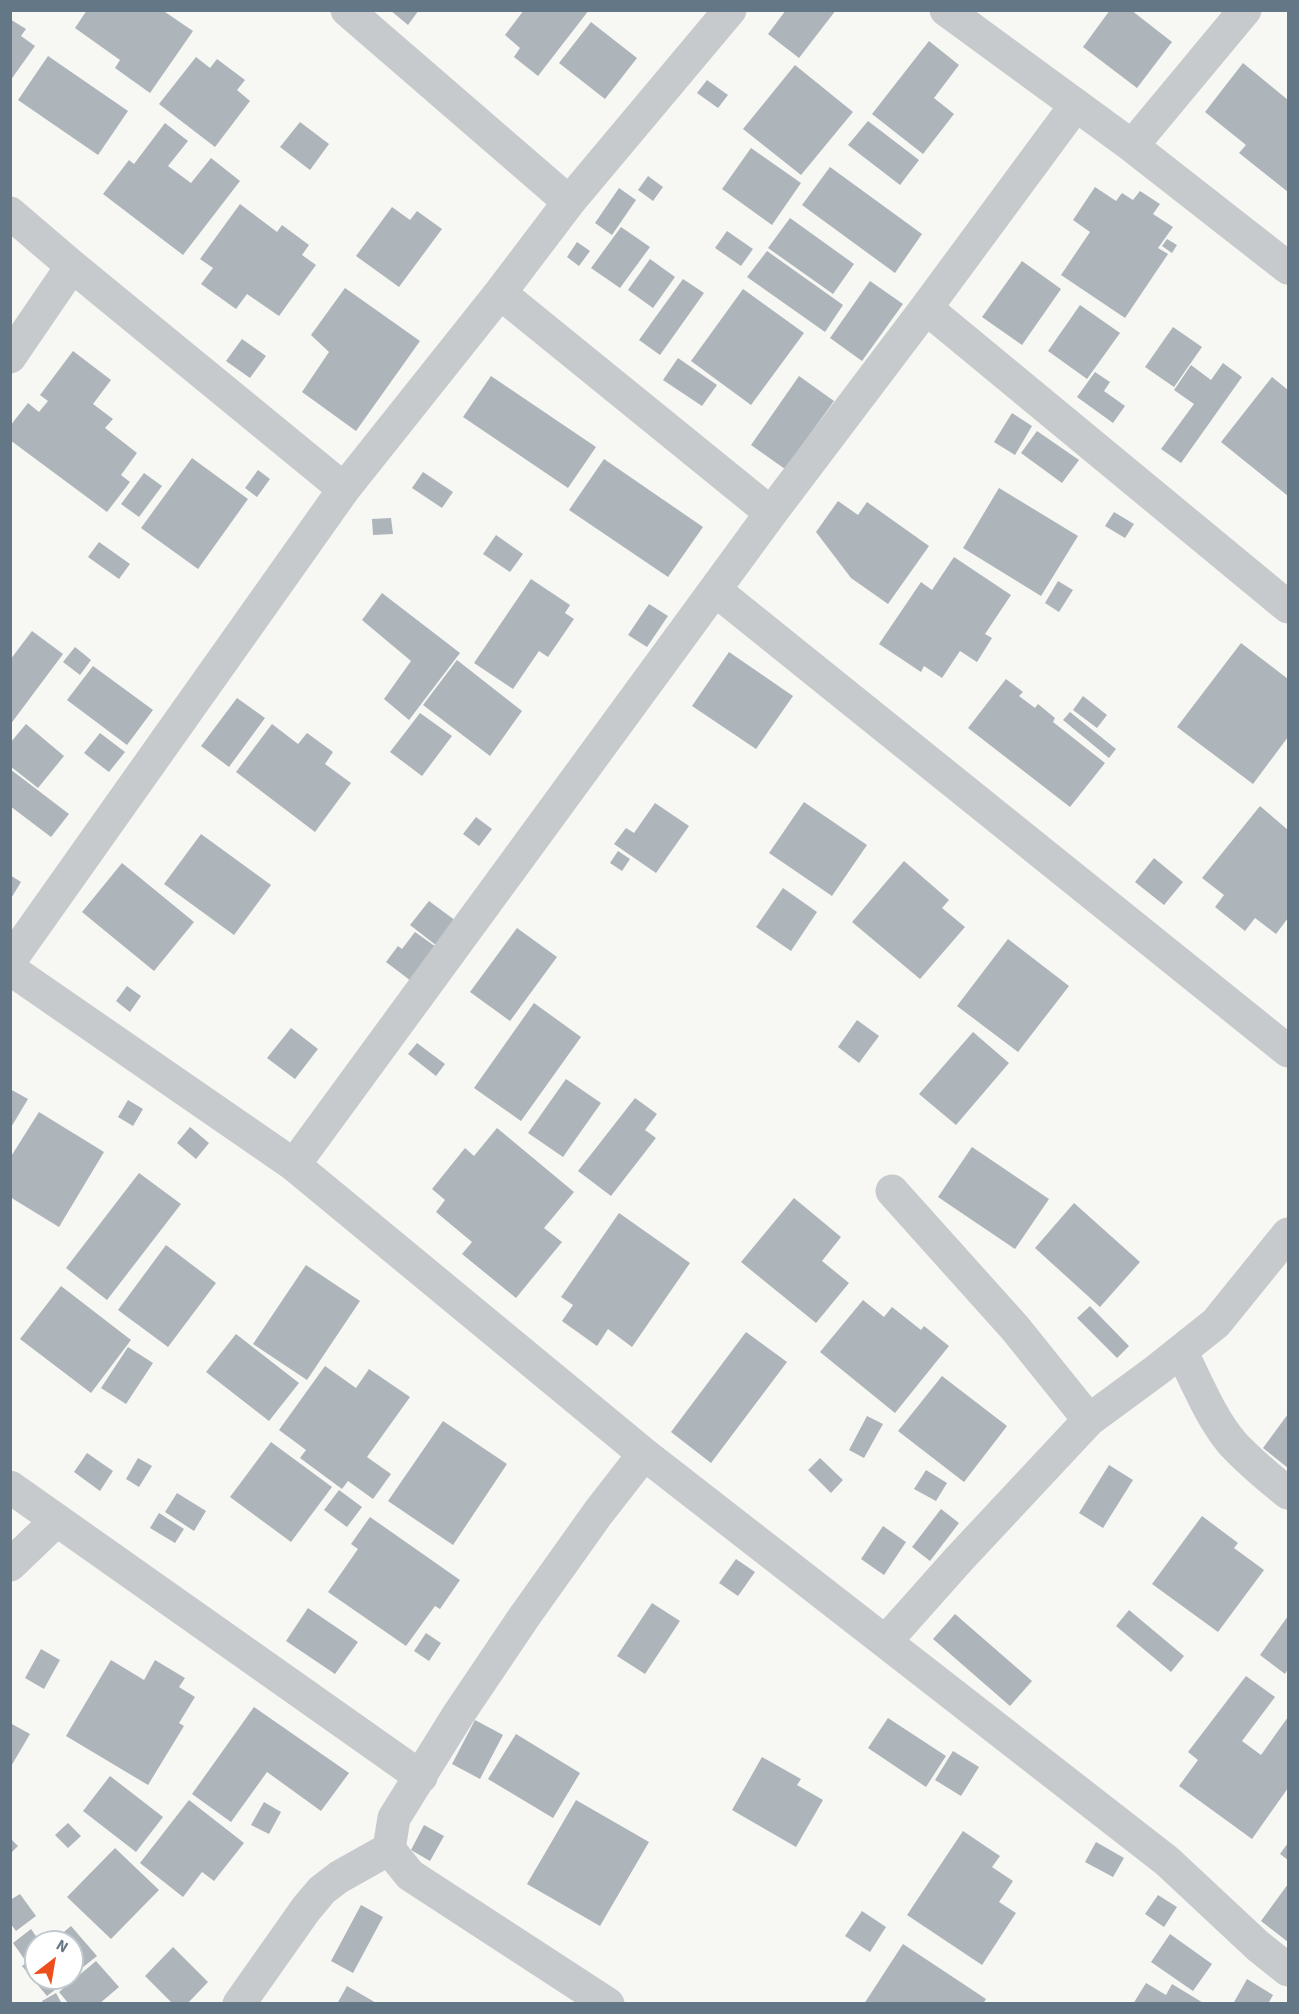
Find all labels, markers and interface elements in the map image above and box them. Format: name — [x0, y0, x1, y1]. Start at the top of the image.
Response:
north arrow — [24, 1930, 84, 1990]
text: N — [52, 1934, 72, 1958]

